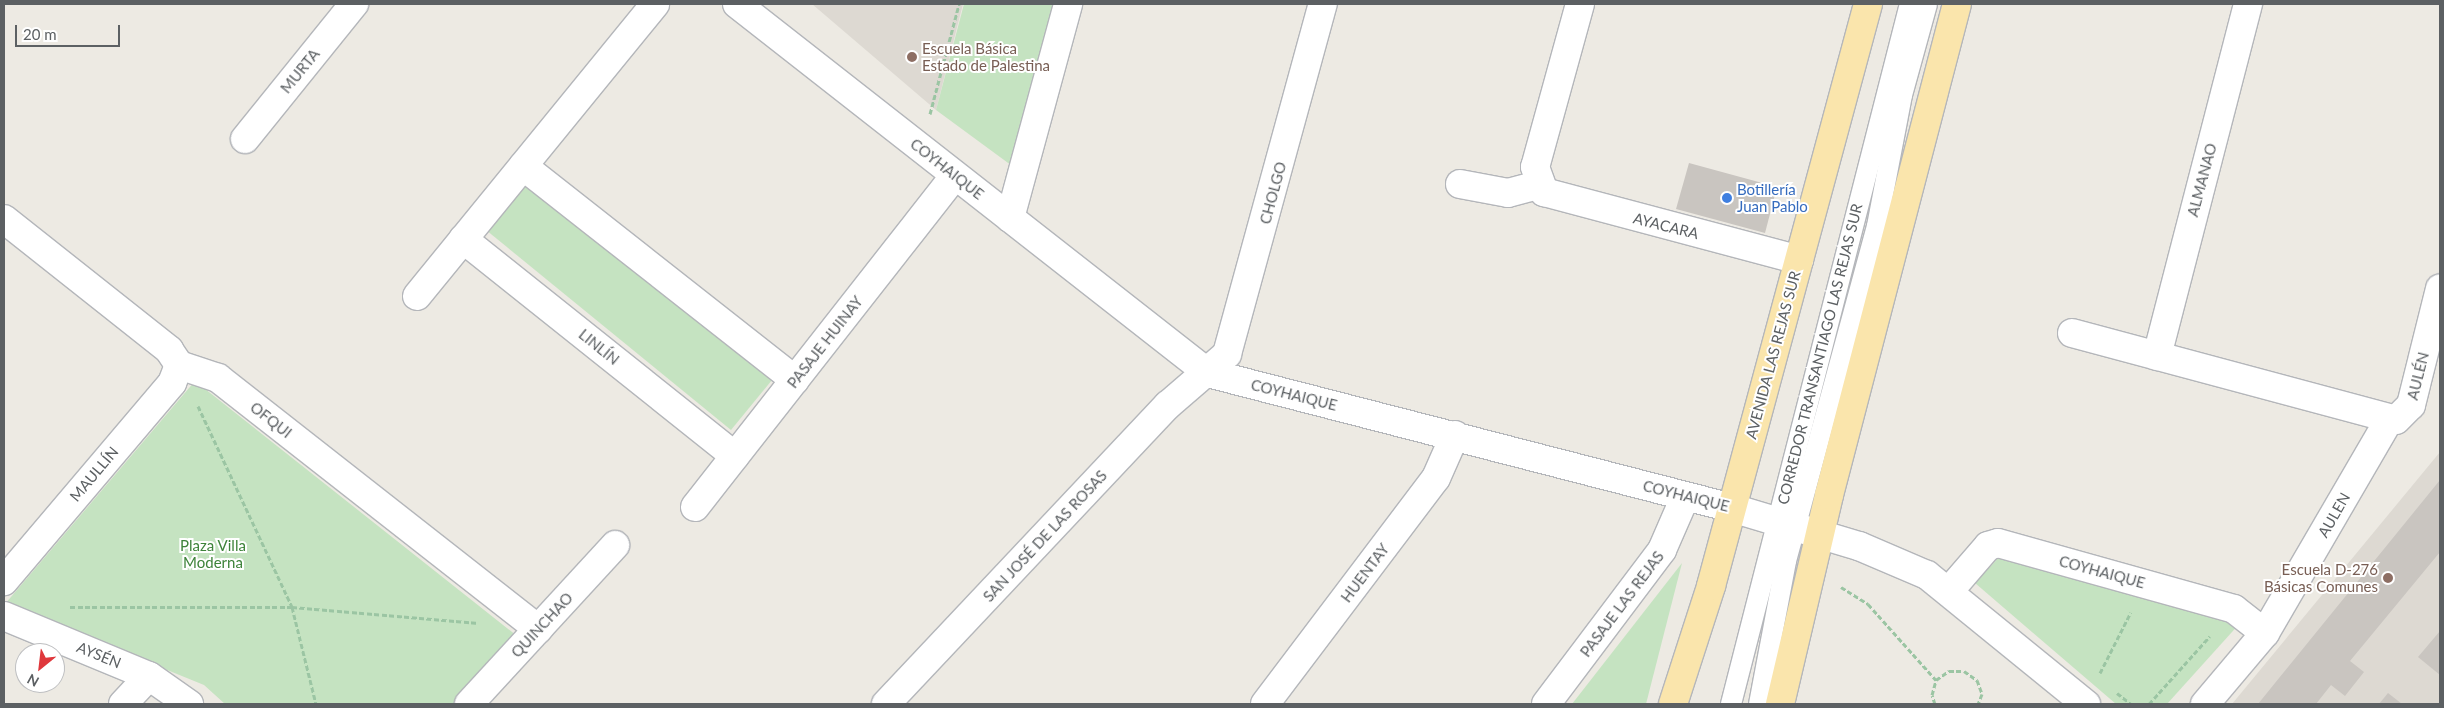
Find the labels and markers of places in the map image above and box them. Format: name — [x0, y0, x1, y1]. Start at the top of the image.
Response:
place label: Escuela Básica Estado de Palestina — [922, 39, 1050, 74]
marker: Escuela Básica Estado de Palestina — [906, 51, 918, 63]
place label: Botillería Juan Pablo — [1737, 180, 1808, 215]
marker: Botillería Juan Pablo — [1721, 192, 1733, 204]
place label: Escuela D-276 Básicas Comunes — [2264, 560, 2378, 595]
marker: Escuela D-276 Básicas Comunes — [2382, 572, 2394, 584]

